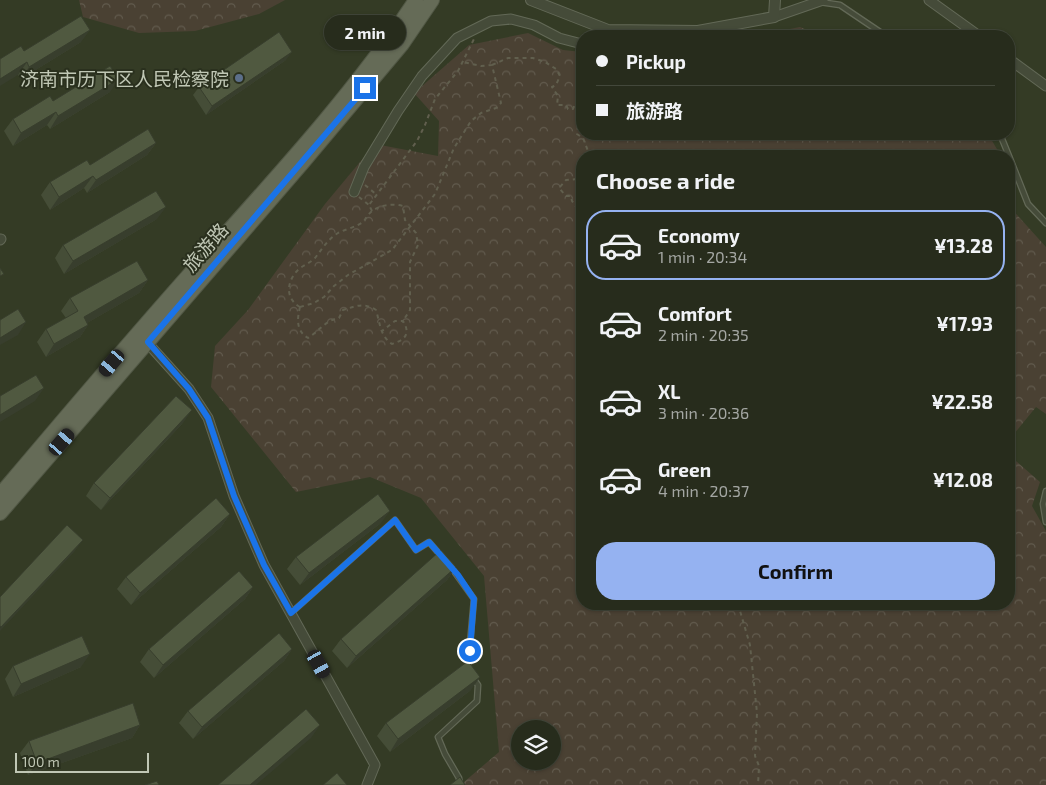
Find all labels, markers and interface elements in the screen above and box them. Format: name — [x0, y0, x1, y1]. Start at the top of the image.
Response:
callout: 2 min — [324, 16, 406, 51]
text: 2 min — [345, 23, 385, 42]
text: Pickup — [626, 50, 686, 73]
place label: 济南市历下区人民检察院 — [20, 67, 229, 90]
marker: 济南市历下区人民检察院 — [233, 72, 245, 84]
route end — [354, 77, 376, 99]
text: 旅游路 — [626, 99, 683, 122]
text: Choose a ride — [596, 167, 735, 193]
street label: 旅游路 — [178, 218, 232, 276]
icon: car — [598, 223, 643, 268]
text: Economy — [658, 224, 740, 247]
text: ¥13.28 — [934, 234, 993, 257]
text: 1 min · 20:34 — [658, 247, 747, 266]
icon: car — [598, 301, 643, 346]
text: Comfort — [658, 302, 732, 325]
text: ¥17.93 — [936, 312, 993, 335]
text: 2 min · 20:35 — [658, 325, 749, 344]
car — [96, 347, 127, 379]
icon: car — [598, 379, 643, 424]
text: XL — [658, 380, 680, 403]
text: ¥22.58 — [931, 390, 993, 413]
text: 3 min · 20:36 — [658, 403, 749, 422]
car — [46, 426, 77, 458]
icon: car — [598, 457, 643, 502]
text: Green — [658, 458, 711, 481]
text: ¥12.08 — [933, 468, 993, 491]
text: 4 min · 20:37 — [658, 481, 749, 500]
button: Confirm — [596, 542, 995, 600]
route start — [459, 640, 481, 662]
car — [305, 647, 332, 681]
map controls — [511, 720, 561, 770]
button: layers — [511, 720, 561, 770]
scale bar — [15, 750, 149, 773]
text: 100 m — [22, 753, 60, 770]

